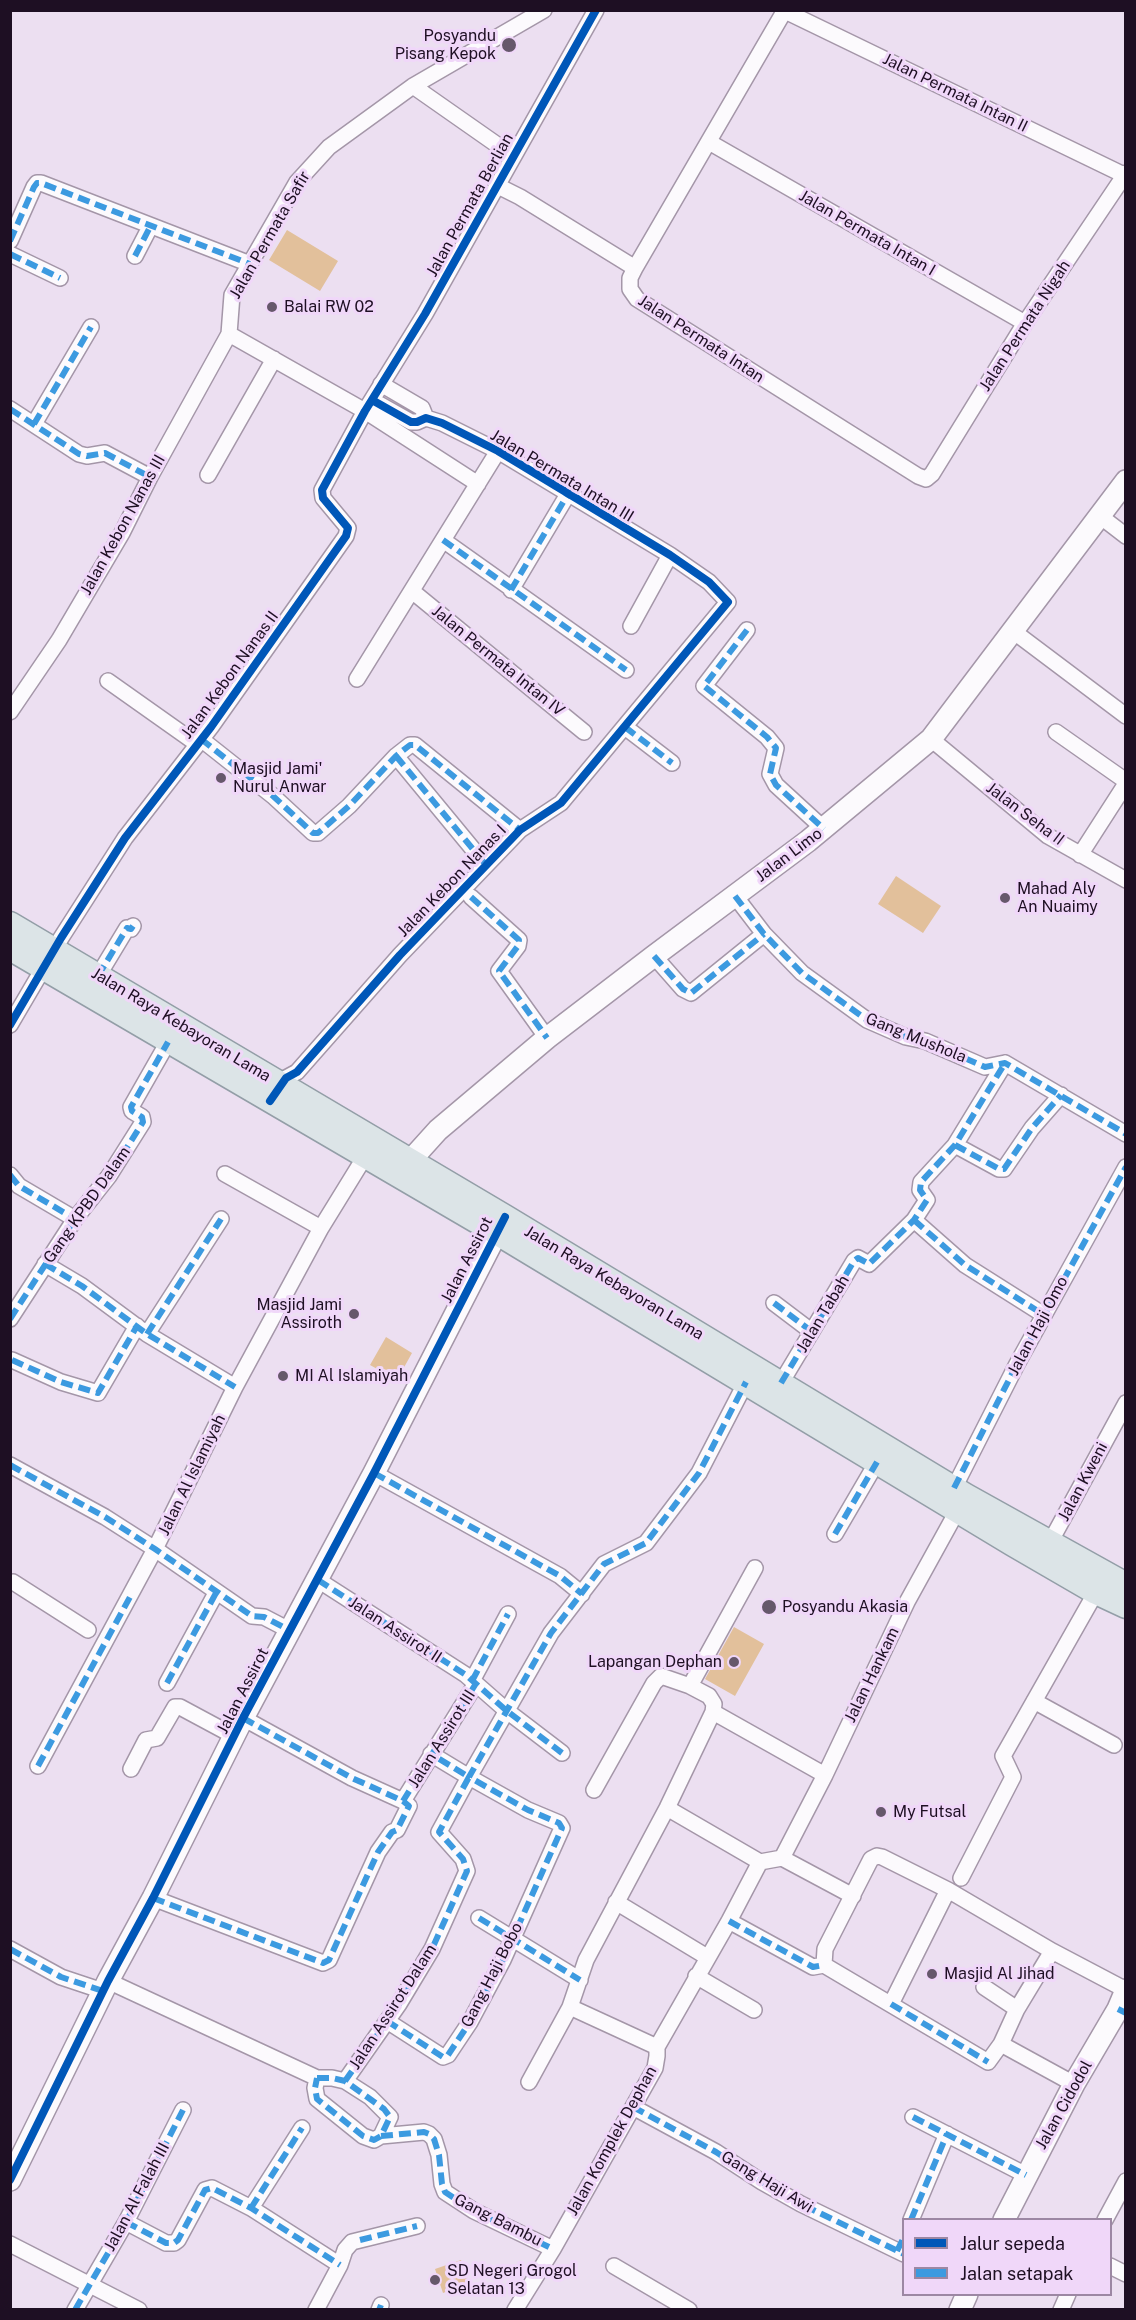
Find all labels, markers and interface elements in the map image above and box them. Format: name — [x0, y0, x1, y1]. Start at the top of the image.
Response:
place label: Posyandu Pisang Kepok — [395, 26, 496, 64]
marker: Posyandu Pisang Kepok — [500, 36, 518, 54]
street label: Jalan Permata Intan II — [879, 50, 1031, 136]
street label: Jalan Permata Berlian — [423, 130, 517, 280]
street label: Jalan Permata Safir — [226, 168, 314, 302]
street label: Jalan Permata Intan I — [795, 186, 939, 280]
street label: Jalan Permata Nigah — [976, 257, 1074, 395]
street label: Jalan Permata Intan — [635, 291, 767, 387]
place label: Balai RW 02 — [284, 297, 374, 317]
marker: Balai RW 02 — [265, 300, 279, 314]
street label: Jalan Permata Intan III — [487, 426, 637, 526]
street label: Jalan Kebon Nanas III — [76, 451, 170, 599]
street label: Jalan Permata Intan IV — [428, 602, 568, 720]
street label: Jalan Kebon Nanas II — [177, 608, 283, 742]
place label: Masjid Jami' Nurul Anwar — [233, 759, 327, 797]
marker: Masjid Jami' Nurul Anwar — [214, 771, 228, 785]
street label: Jalan Seha II — [982, 778, 1068, 850]
street label: Jalan Kebon Nanas I — [394, 821, 510, 941]
street label: Jalan Limo — [752, 824, 826, 886]
place label: Mahad Aly An Nuaimy — [1017, 879, 1098, 917]
marker: Mahad Aly An Nuaimy — [998, 891, 1012, 905]
street label: Jalan Raya Kebayoran Lama — [88, 964, 274, 1086]
street label: Gang Mushola — [863, 1009, 969, 1067]
street label: Gang KPBD Dalam — [40, 1143, 134, 1267]
street label: Jalan Assirot — [437, 1214, 497, 1306]
street label: Jalan Raya Kebayoran Lama — [521, 1222, 707, 1344]
street label: Jalan Tabah — [792, 1272, 854, 1356]
street label: Jalan Haji Omo — [1004, 1273, 1072, 1379]
place label: Masjid Jami Assiroth — [256, 1295, 342, 1333]
marker: Masjid Jami Assiroth — [347, 1307, 361, 1321]
place label: MI Al Islamiyah — [295, 1366, 408, 1386]
marker: MI Al Islamiyah — [276, 1369, 290, 1383]
street label: Jalan Al Islamiyah — [154, 1411, 230, 1539]
street label: Jalan Kweni — [1054, 1439, 1112, 1525]
street label: Jalan Assirot II — [345, 1593, 445, 1667]
place label: Posyandu Akasia — [782, 1597, 908, 1617]
marker: Posyandu Akasia — [760, 1598, 778, 1616]
street label: Jalan Hankam — [841, 1624, 903, 1726]
street label: Jalan Assirot — [213, 1645, 273, 1737]
place label: Lapangan Dephan — [588, 1652, 722, 1672]
marker: Lapangan Dephan — [727, 1655, 741, 1669]
street label: Jalan Assirot III — [404, 1687, 480, 1791]
place label: My Futsal — [893, 1802, 966, 1822]
marker: My Futsal — [874, 1805, 888, 1819]
street label: Gang Haji Bobo — [457, 1919, 527, 2031]
street label: Jalan Assirot Dalam — [345, 1941, 441, 2073]
place label: Masjid Al Jihad — [944, 1964, 1055, 1984]
marker: Masjid Al Jihad — [925, 1967, 939, 1981]
street label: Jalan Cidodol — [1032, 2057, 1096, 2153]
street label: Jalan Komplek Dephan — [563, 2063, 661, 2219]
street label: Jalan Al Falah III — [100, 2139, 174, 2255]
street label: Gang Haji Awi — [718, 2147, 816, 2217]
street label: Gang Bambu — [451, 2190, 545, 2250]
legend — [902, 2218, 1112, 2296]
text: Jalur sepeda — [960, 2233, 1065, 2254]
place label: SD Negeri Grogol Selatan 13 — [447, 2261, 577, 2299]
text: Jalan setapak — [960, 2263, 1073, 2284]
marker: SD Negeri Grogol Selatan 13 — [428, 2273, 442, 2287]

